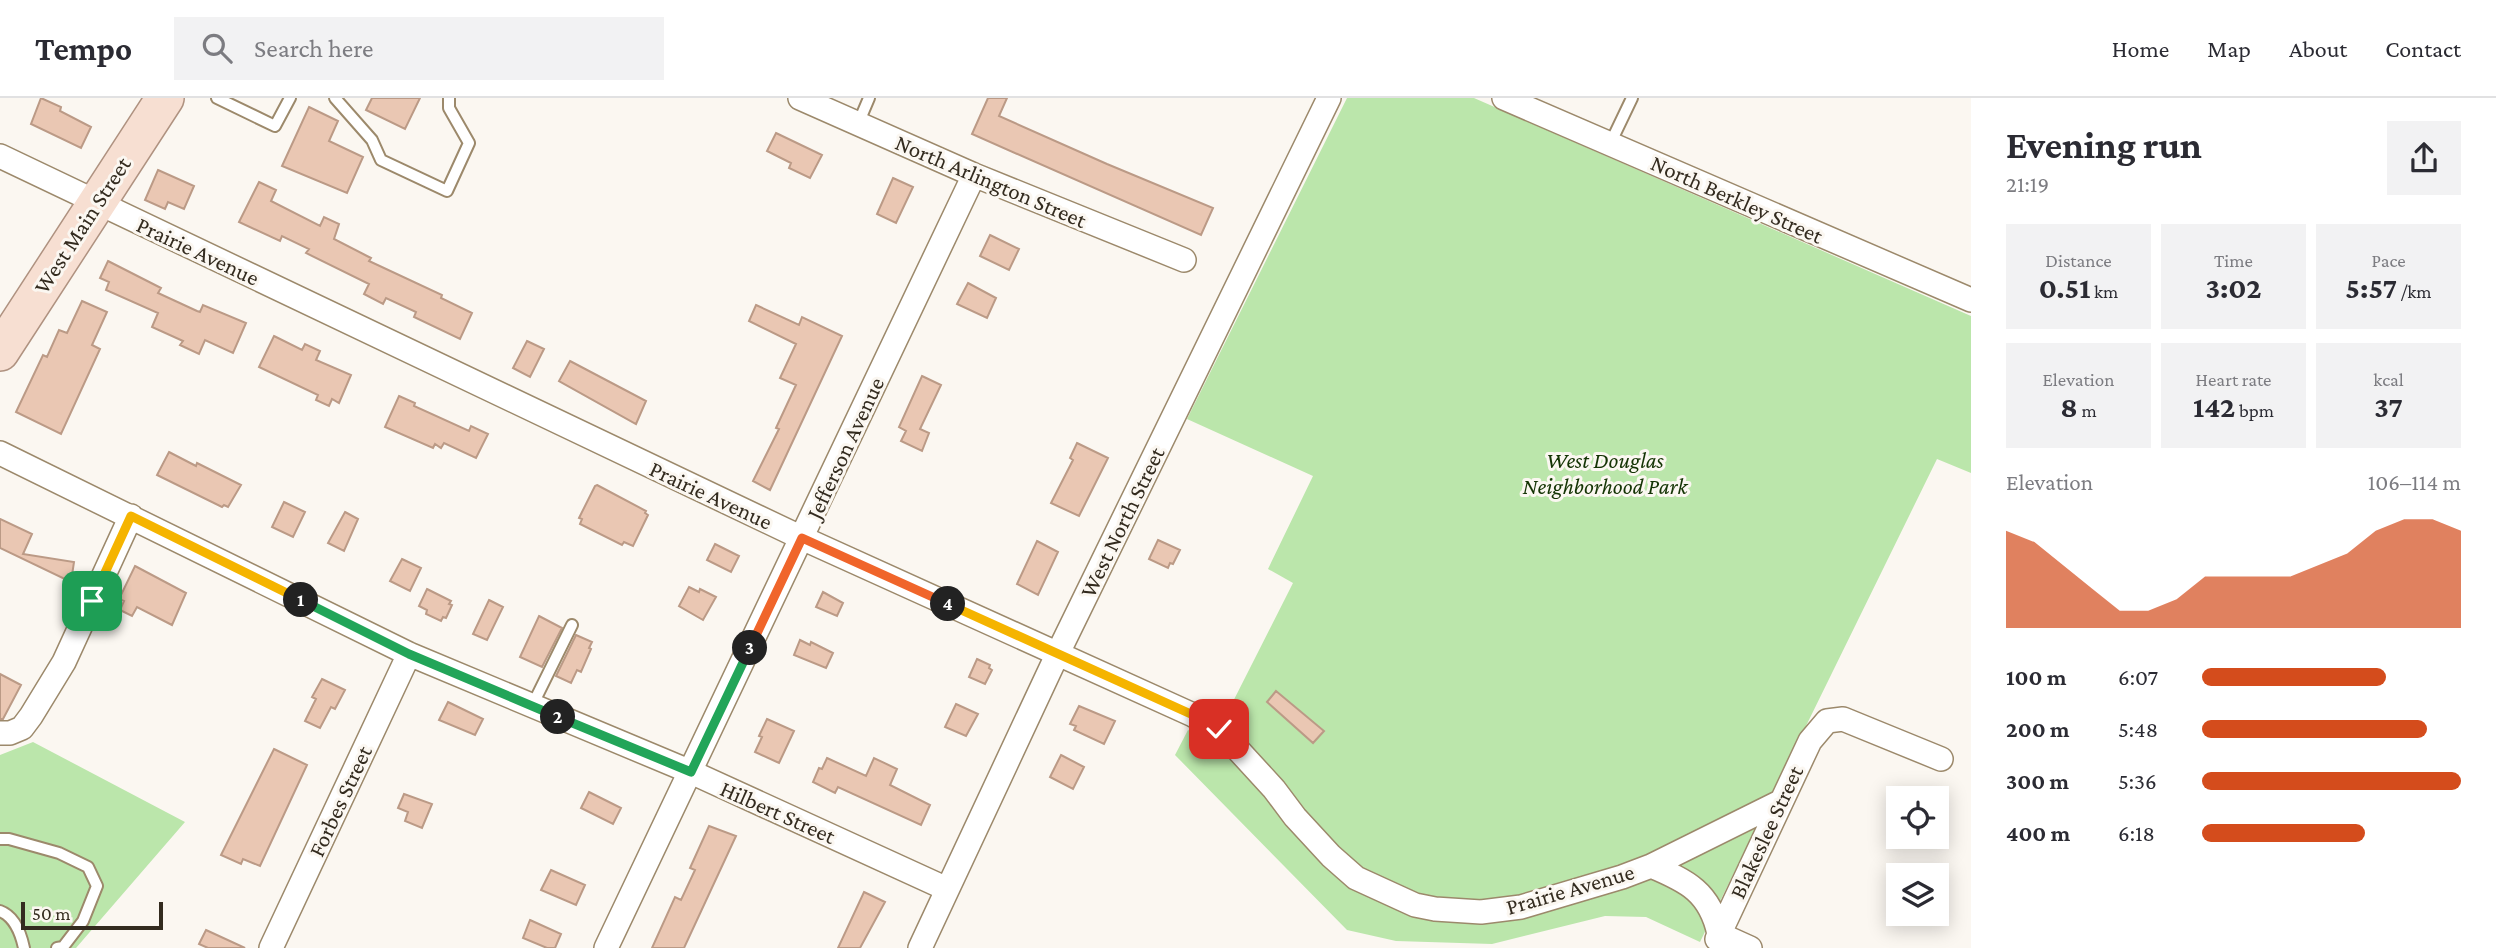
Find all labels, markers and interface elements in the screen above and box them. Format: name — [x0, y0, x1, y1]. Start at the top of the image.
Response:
search box — [174, 17, 664, 80]
icon: search — [198, 29, 236, 67]
text: Tempo — [35, 30, 132, 67]
text: Search here — [254, 34, 373, 63]
text: Home — [2112, 35, 2169, 62]
text: Map — [2207, 35, 2251, 62]
text: About — [2289, 35, 2347, 62]
text: Contact — [2385, 35, 2461, 62]
button: share — [2387, 121, 2461, 195]
text: Evening run — [2006, 124, 2202, 166]
street label: North Arlington Street — [892, 129, 1091, 233]
street label: North Berkley Street — [1647, 149, 1827, 249]
street label: West Main Street — [28, 152, 136, 298]
text: 21:19 — [2006, 171, 2049, 197]
street label: Prairie Avenue — [133, 211, 263, 291]
text: Distance — [2045, 250, 2112, 271]
text: Time — [2214, 250, 2253, 271]
text: Pace — [2371, 250, 2406, 271]
text: 0.51 — [2039, 271, 2090, 304]
text: 3:02 — [2205, 271, 2262, 304]
text: 5:57 — [2345, 271, 2397, 304]
text: km — [2090, 281, 2118, 302]
text: /km — [2397, 281, 2432, 302]
text: Elevation — [2043, 369, 2114, 390]
text: Heart rate — [2196, 369, 2271, 390]
text: kcal — [2373, 369, 2404, 390]
street label: Jefferson Avenue — [800, 373, 889, 525]
text: 8 — [2060, 390, 2078, 423]
text: 142 — [2193, 390, 2235, 423]
text: 37 — [2374, 390, 2403, 423]
text: m — [2078, 400, 2097, 421]
text: bpm — [2235, 400, 2274, 421]
street label: West North Street — [1074, 442, 1170, 601]
park label: West Douglas Neighborhood Park — [1523, 447, 1688, 499]
street label: Prairie Avenue — [646, 455, 776, 535]
text: Elevation — [2006, 469, 2093, 495]
text: 106–114 m — [2368, 469, 2461, 495]
pin — [62, 571, 122, 631]
icon: arrive — [73, 582, 111, 620]
pin: 1 — [284, 582, 318, 618]
pin: 4 — [930, 587, 965, 622]
text: 1 — [297, 589, 304, 610]
text: 4 — [942, 593, 953, 614]
pin: 3 — [732, 630, 768, 666]
text: 3 — [745, 637, 754, 658]
text: 100 m — [2006, 664, 2066, 690]
text: 6:07 — [2118, 664, 2158, 690]
pin — [1189, 699, 1249, 759]
pin: 2 — [540, 700, 576, 734]
text: 2 — [553, 706, 562, 727]
icon: check — [1200, 710, 1238, 748]
text: 200 m — [2006, 716, 2070, 742]
text: 5:48 — [2118, 716, 2158, 742]
street label: Forbes Street — [303, 741, 377, 861]
street label: Blakeslee Street — [1724, 761, 1808, 903]
text: 300 m — [2006, 768, 2069, 794]
text: 5:36 — [2118, 768, 2157, 794]
street label: Hilbert Street — [716, 775, 840, 849]
map controls — [1886, 786, 1949, 926]
button: locate — [1886, 786, 1949, 849]
text: 400 m — [2006, 820, 2070, 846]
text: 6:18 — [2118, 820, 2155, 846]
street label: Prairie Avenue — [1503, 858, 1637, 920]
button: layers — [1886, 863, 1949, 926]
scale bar — [21, 899, 163, 931]
text: 50 m — [32, 903, 71, 924]

